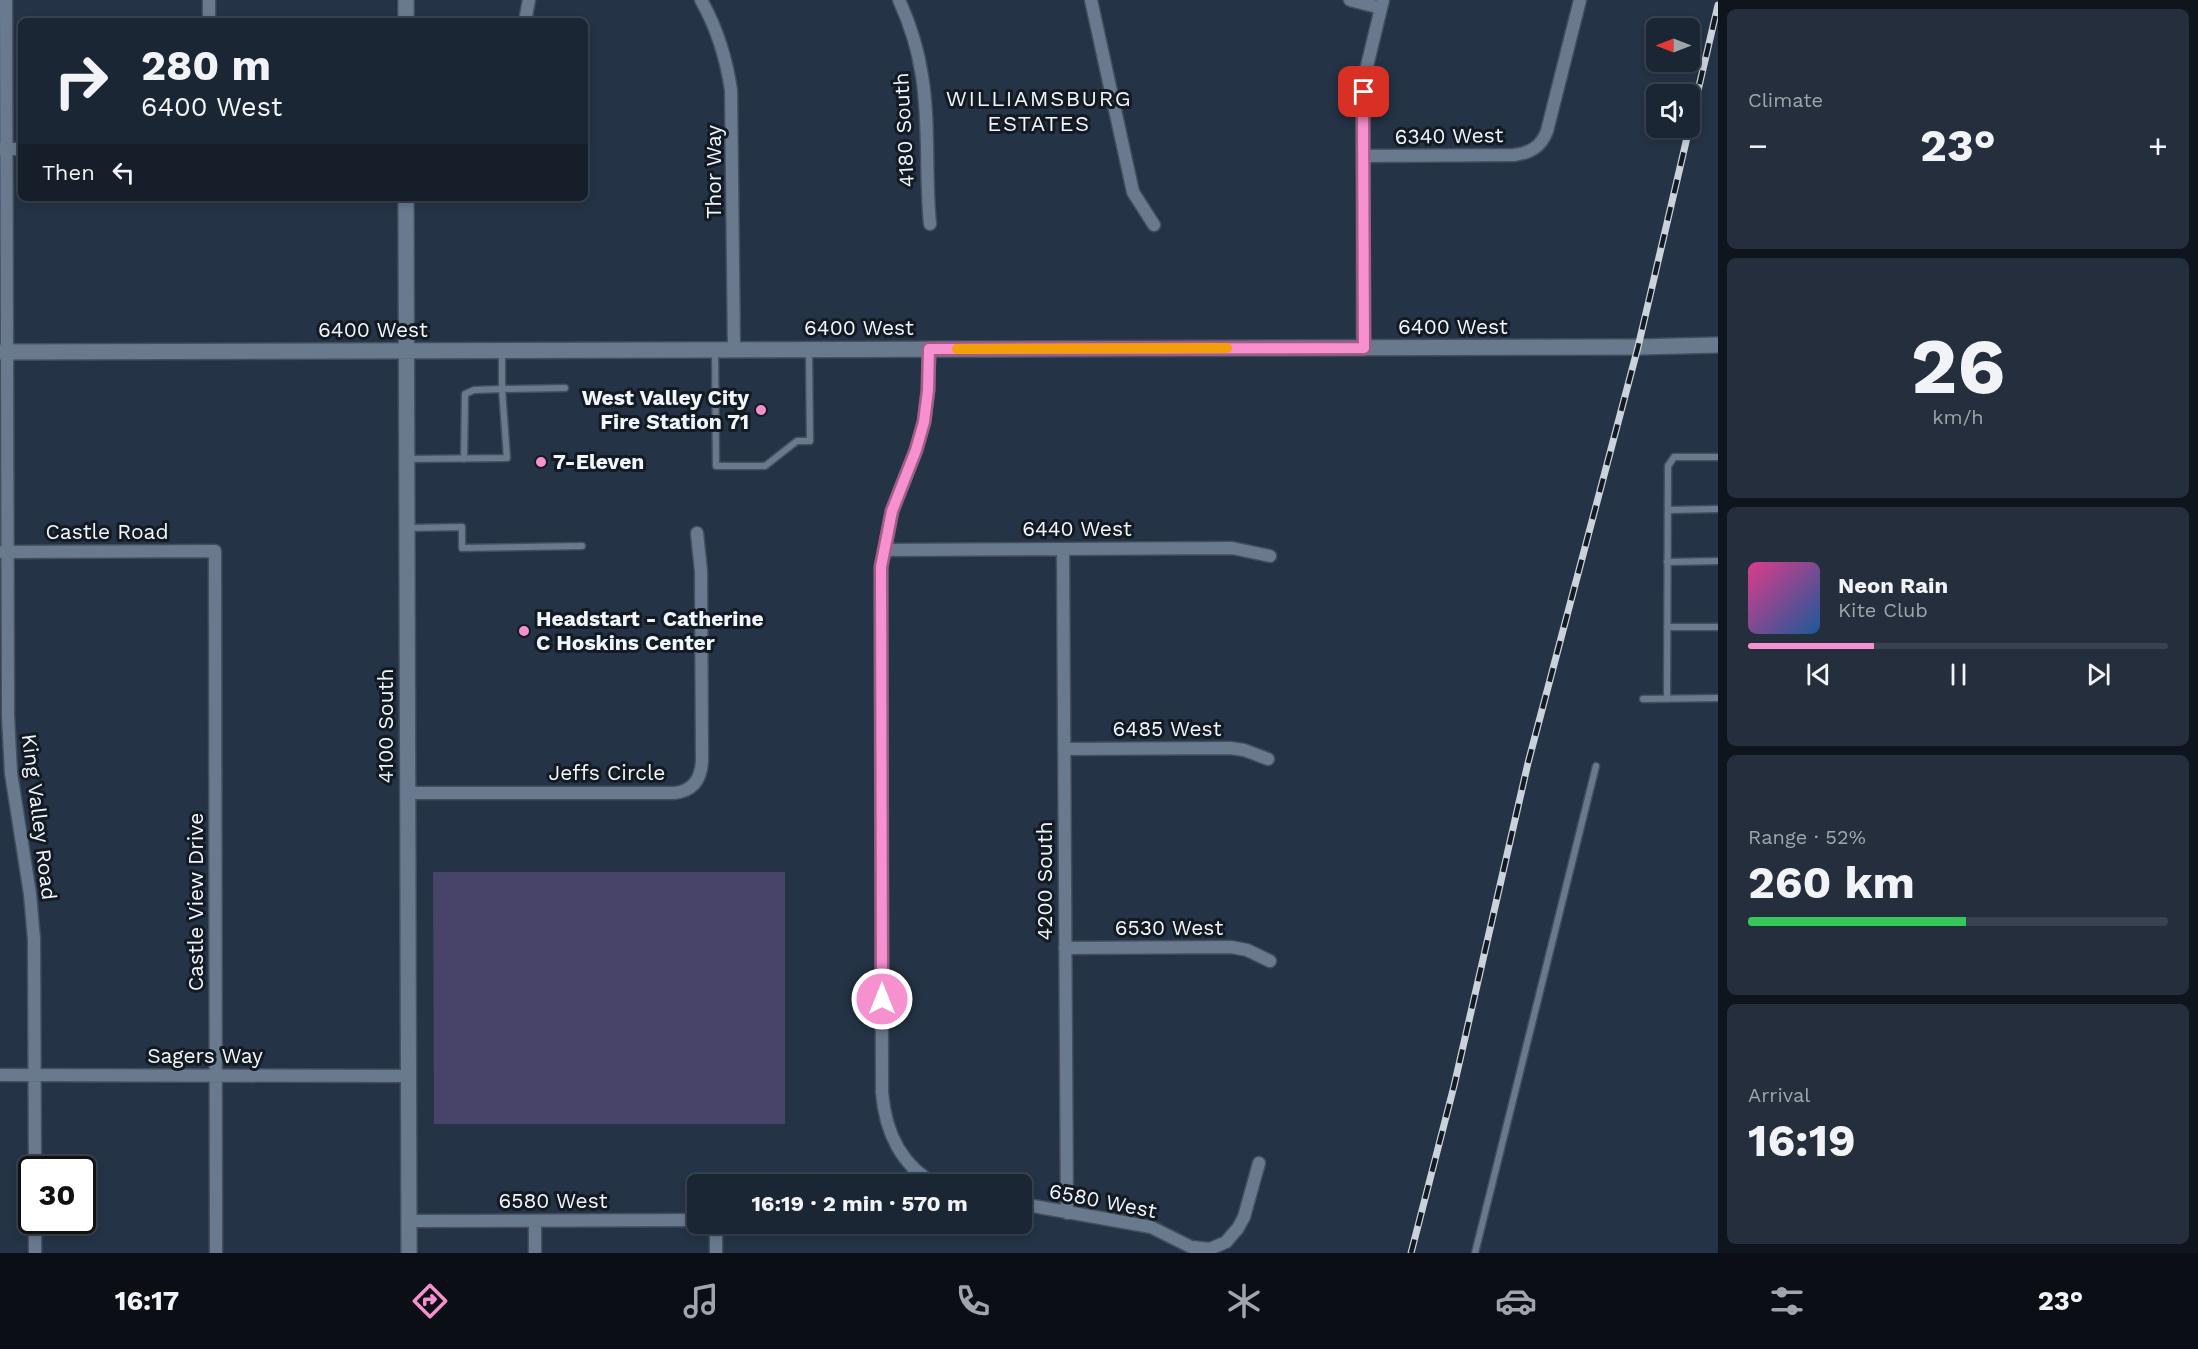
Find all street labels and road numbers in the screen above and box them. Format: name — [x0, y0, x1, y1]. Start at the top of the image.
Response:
street label: 4180 South — [888, 72, 919, 188]
street label: 6340 West — [1394, 122, 1504, 149]
street label: Thor Way — [701, 125, 726, 219]
street label: 6400 West — [1398, 314, 1508, 339]
street label: 6400 West — [804, 315, 914, 340]
street label: 6400 West — [318, 317, 428, 342]
street label: 6440 West — [1022, 516, 1132, 541]
street label: Castle Road — [45, 519, 169, 544]
street label: 4100 South — [373, 669, 398, 783]
street label: 6485 West — [1113, 716, 1222, 741]
street label: King Valley Road — [17, 732, 62, 902]
street label: Jeffs Circle — [549, 760, 666, 785]
street label: Castle View Drive — [183, 813, 208, 991]
street label: 4200 South — [1032, 821, 1057, 941]
street label: 6530 West — [1115, 915, 1223, 940]
street label: Sagers Way — [147, 1043, 263, 1068]
street label: 6580 West — [1047, 1178, 1159, 1223]
street label: 6580 West — [498, 1188, 608, 1213]

